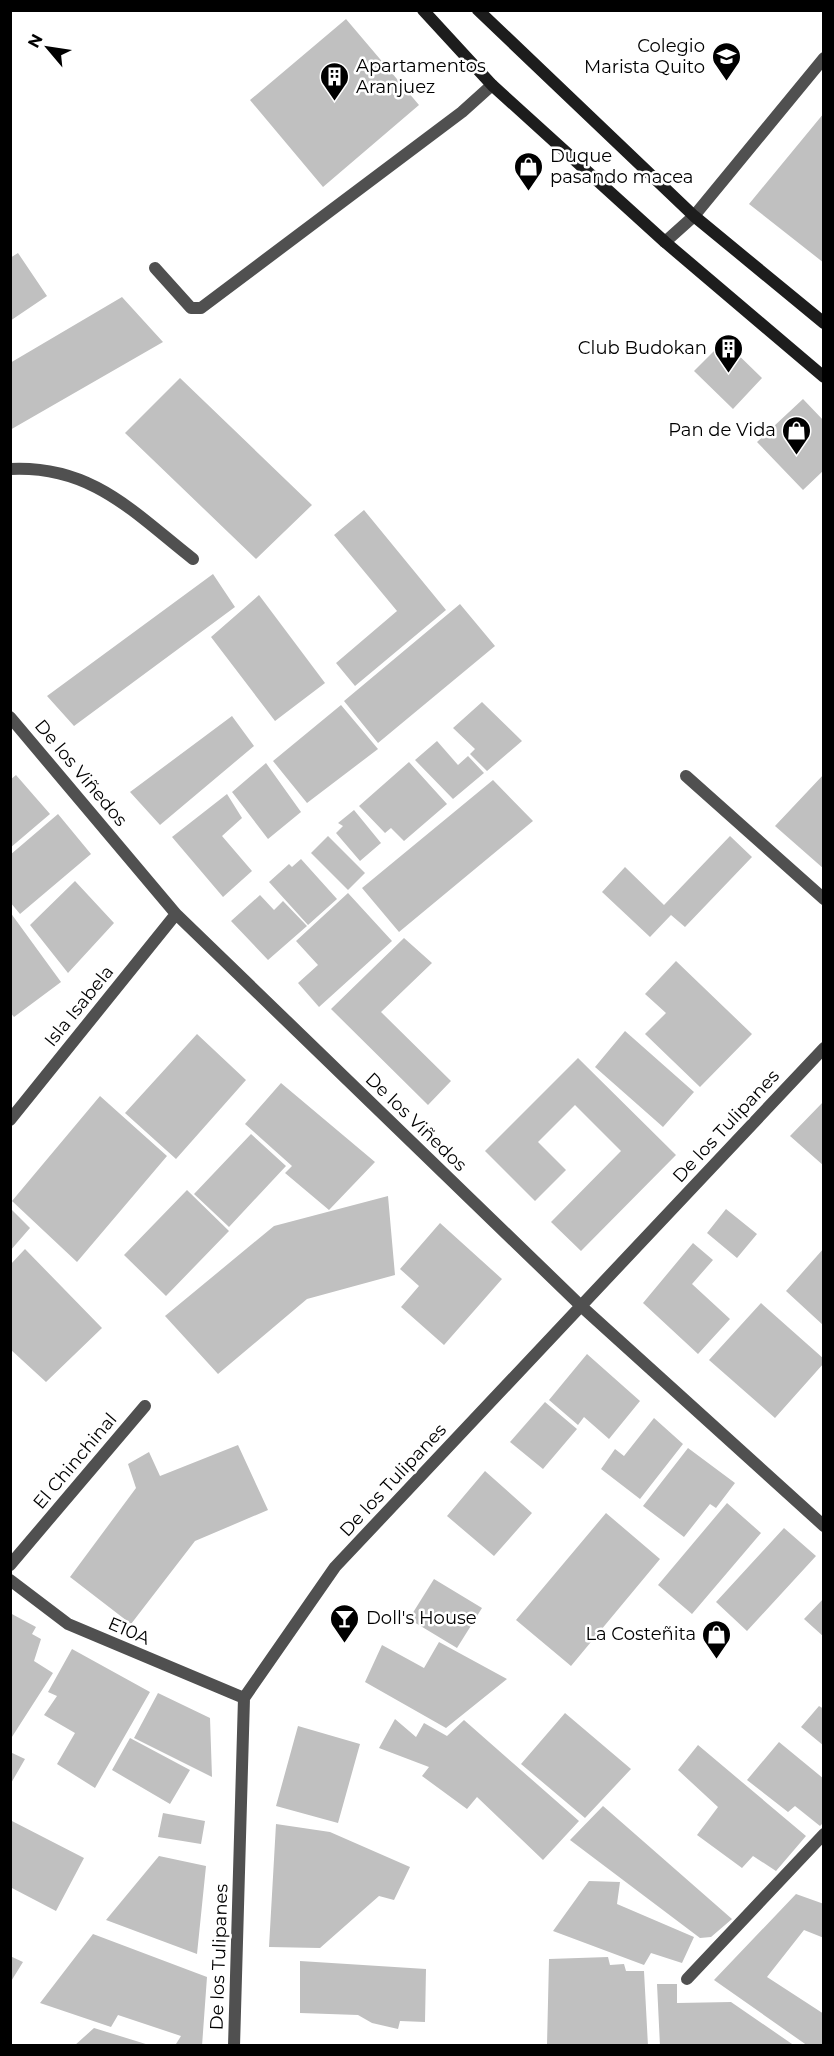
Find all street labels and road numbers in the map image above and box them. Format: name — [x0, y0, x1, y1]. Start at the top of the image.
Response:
street label: De los Viñedos — [30, 715, 132, 831]
street label: Isla Isabela — [40, 961, 118, 1051]
street label: De los Tulipanes — [668, 1065, 784, 1187]
street label: De los Viñedos — [361, 1068, 471, 1176]
street label: El Chinchinal — [29, 1409, 121, 1513]
street label: De los Tulipanes — [335, 1419, 451, 1541]
street label: E10A — [105, 1612, 153, 1650]
street label: De los Tulipanes — [205, 1883, 233, 2031]

